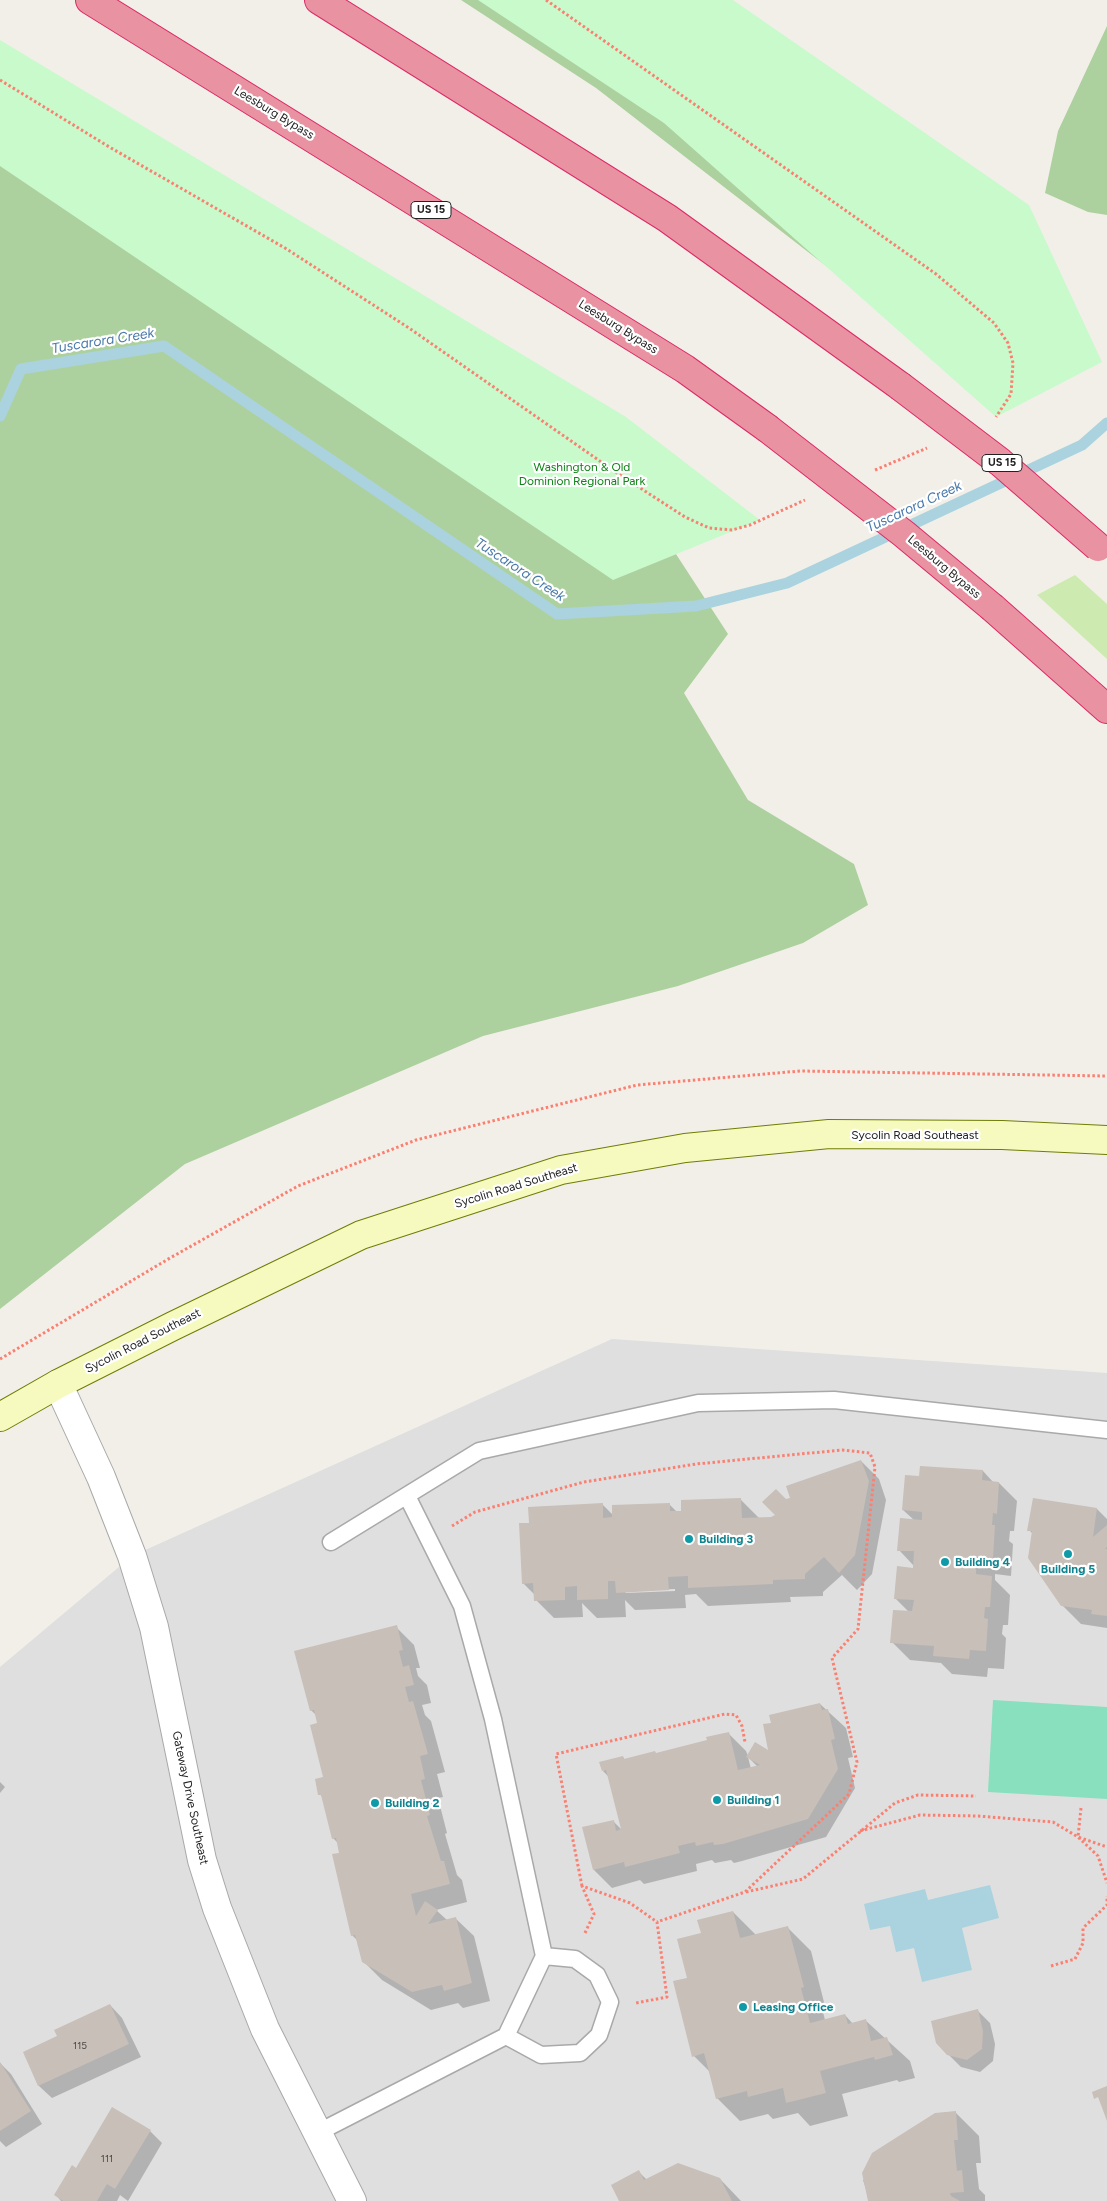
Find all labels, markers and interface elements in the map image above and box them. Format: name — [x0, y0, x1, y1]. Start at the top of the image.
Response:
street label: Leesburg Bypass — [231, 83, 317, 143]
road number: US 15 — [411, 202, 451, 218]
street label: Leesburg Bypass — [576, 297, 660, 357]
water label: Tuscarora Creek — [51, 325, 155, 357]
road number: US 15 — [982, 454, 1022, 472]
park label: Washington & Old Dominion Regional Park — [519, 460, 645, 488]
water label: Tuscarora Creek — [864, 477, 964, 537]
street label: Leesburg Bypass — [905, 532, 983, 602]
water label: Tuscarora Creek — [472, 535, 568, 605]
street label: Sycolin Road Southeast — [851, 1128, 979, 1142]
street label: Sycolin Road Southeast — [453, 1160, 579, 1212]
street label: Sycolin Road Southeast — [83, 1306, 203, 1376]
place label: Building 3 — [699, 1532, 753, 1546]
marker: Building 3 — [683, 1533, 695, 1545]
marker: Building 5 — [1062, 1548, 1074, 1560]
place label: Building 4 — [955, 1555, 1010, 1569]
marker: Building 4 — [939, 1556, 951, 1568]
place label: Building 5 — [1041, 1562, 1095, 1576]
street label: Gateway Drive Southeast — [169, 1730, 211, 1866]
place label: Building 1 — [727, 1793, 779, 1807]
marker: Building 1 — [711, 1794, 723, 1806]
place label: Building 2 — [385, 1796, 439, 1810]
marker: Building 2 — [369, 1797, 381, 1809]
place label: Leasing Office — [753, 2000, 833, 2014]
marker: Leasing Office — [737, 2001, 749, 2013]
house number: 115 — [73, 2040, 87, 2052]
house number: 111 — [101, 2153, 113, 2165]

